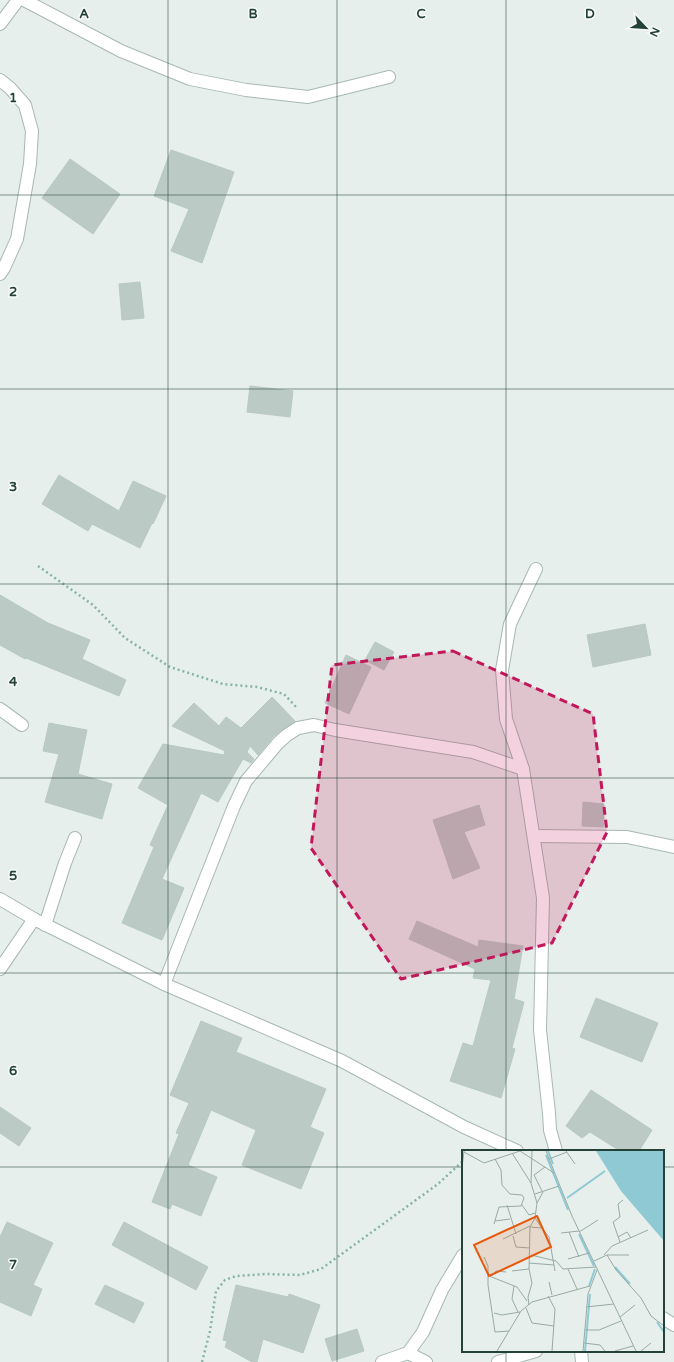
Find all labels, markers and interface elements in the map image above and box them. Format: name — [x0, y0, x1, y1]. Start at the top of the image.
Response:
text: A — [79, 6, 89, 22]
text: B — [248, 6, 258, 22]
text: C — [416, 6, 426, 22]
text: D — [585, 6, 595, 22]
north arrow — [626, 8, 666, 48]
text: N — [647, 25, 662, 39]
text: 1 — [9, 90, 17, 106]
text: 2 — [9, 284, 17, 300]
text: 3 — [9, 479, 17, 495]
text: 4 — [9, 674, 18, 690]
text: 5 — [9, 868, 17, 884]
text: 6 — [9, 1063, 17, 1079]
inset map — [462, 1150, 664, 1352]
text: 7 — [9, 1257, 17, 1273]

